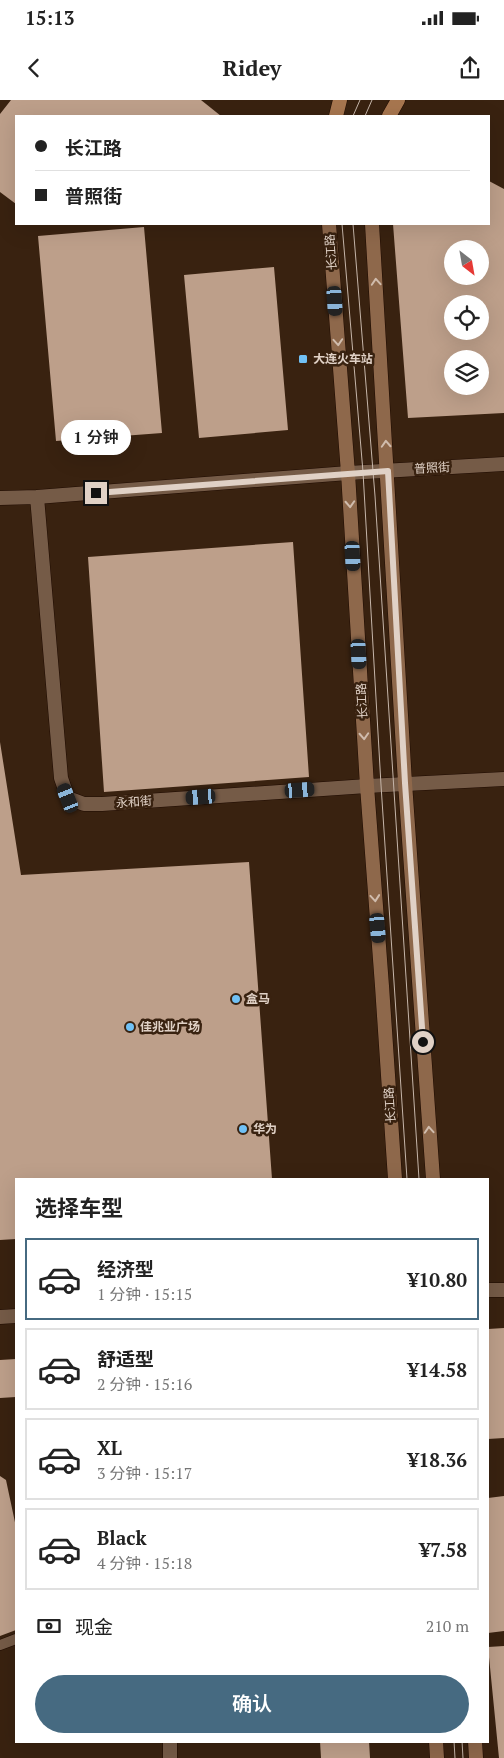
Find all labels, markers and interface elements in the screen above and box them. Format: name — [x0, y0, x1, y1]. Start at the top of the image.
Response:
text: 15:13 — [25, 5, 74, 30]
text: Ridey — [223, 53, 281, 82]
icon: back — [20, 54, 48, 82]
icon: share — [456, 54, 484, 82]
text: 长江路 — [65, 135, 122, 160]
text: 普照街 — [65, 183, 122, 208]
street label: 长江路 — [322, 234, 339, 271]
north arrow — [444, 240, 489, 285]
map controls — [444, 240, 489, 395]
one-way arrow — [370, 278, 381, 286]
car — [326, 286, 343, 316]
button: locate — [444, 295, 489, 340]
one-way arrow — [332, 338, 343, 346]
button: layers — [444, 350, 489, 395]
place label: 大连火车站 — [313, 351, 373, 366]
marker: 大连火车站 — [297, 353, 309, 365]
callout: 1 分钟 — [61, 420, 131, 456]
text: 1 分钟 — [73, 426, 119, 448]
one-way arrow — [381, 440, 392, 448]
street label: 普照街 — [414, 459, 450, 476]
route end — [85, 482, 107, 504]
one-way arrow — [344, 500, 355, 508]
car — [344, 541, 361, 571]
car — [350, 639, 367, 669]
street label: 长江路 — [353, 683, 370, 719]
one-way arrow — [358, 733, 369, 741]
car — [55, 781, 80, 815]
car — [284, 781, 315, 799]
car — [185, 788, 216, 806]
street label: 永和街 — [115, 793, 152, 810]
one-way arrow — [370, 895, 381, 903]
car — [369, 912, 386, 944]
place label: 盒马 — [246, 991, 270, 1006]
marker: 盒马 — [230, 993, 242, 1005]
place label: 佳兆业广场 — [140, 1019, 200, 1034]
marker: 佳兆业广场 — [124, 1021, 136, 1033]
route start — [412, 1031, 434, 1053]
street label: 长江路 — [381, 1087, 398, 1124]
place label: 华为 — [253, 1121, 277, 1136]
marker: 华为 — [237, 1123, 249, 1135]
one-way arrow — [424, 1126, 435, 1134]
text: 选择车型 — [35, 1193, 123, 1222]
text: 经济型 — [97, 1256, 154, 1281]
icon: car — [37, 1257, 82, 1302]
text: ¥10.80 — [408, 1267, 467, 1292]
text: 1 分钟 · 15:15 — [97, 1283, 192, 1305]
text: 舒适型 — [97, 1346, 154, 1371]
icon: car — [37, 1347, 82, 1392]
text: ¥14.58 — [408, 1357, 467, 1382]
text: 2 分钟 · 15:16 — [97, 1373, 192, 1395]
text: XL — [97, 1435, 122, 1460]
icon: car — [37, 1437, 82, 1482]
text: ¥18.36 — [408, 1447, 467, 1472]
text: 3 分钟 · 15:17 — [97, 1462, 192, 1484]
text: Black — [97, 1525, 147, 1550]
icon: car — [37, 1527, 82, 1572]
text: ¥7.58 — [419, 1537, 467, 1562]
text: 4 分钟 · 15:18 — [97, 1552, 192, 1574]
icon: cash — [35, 1612, 63, 1640]
text: 现金 — [75, 1614, 113, 1639]
text: 210 m — [426, 1615, 469, 1637]
button: 确认 — [35, 1675, 469, 1733]

